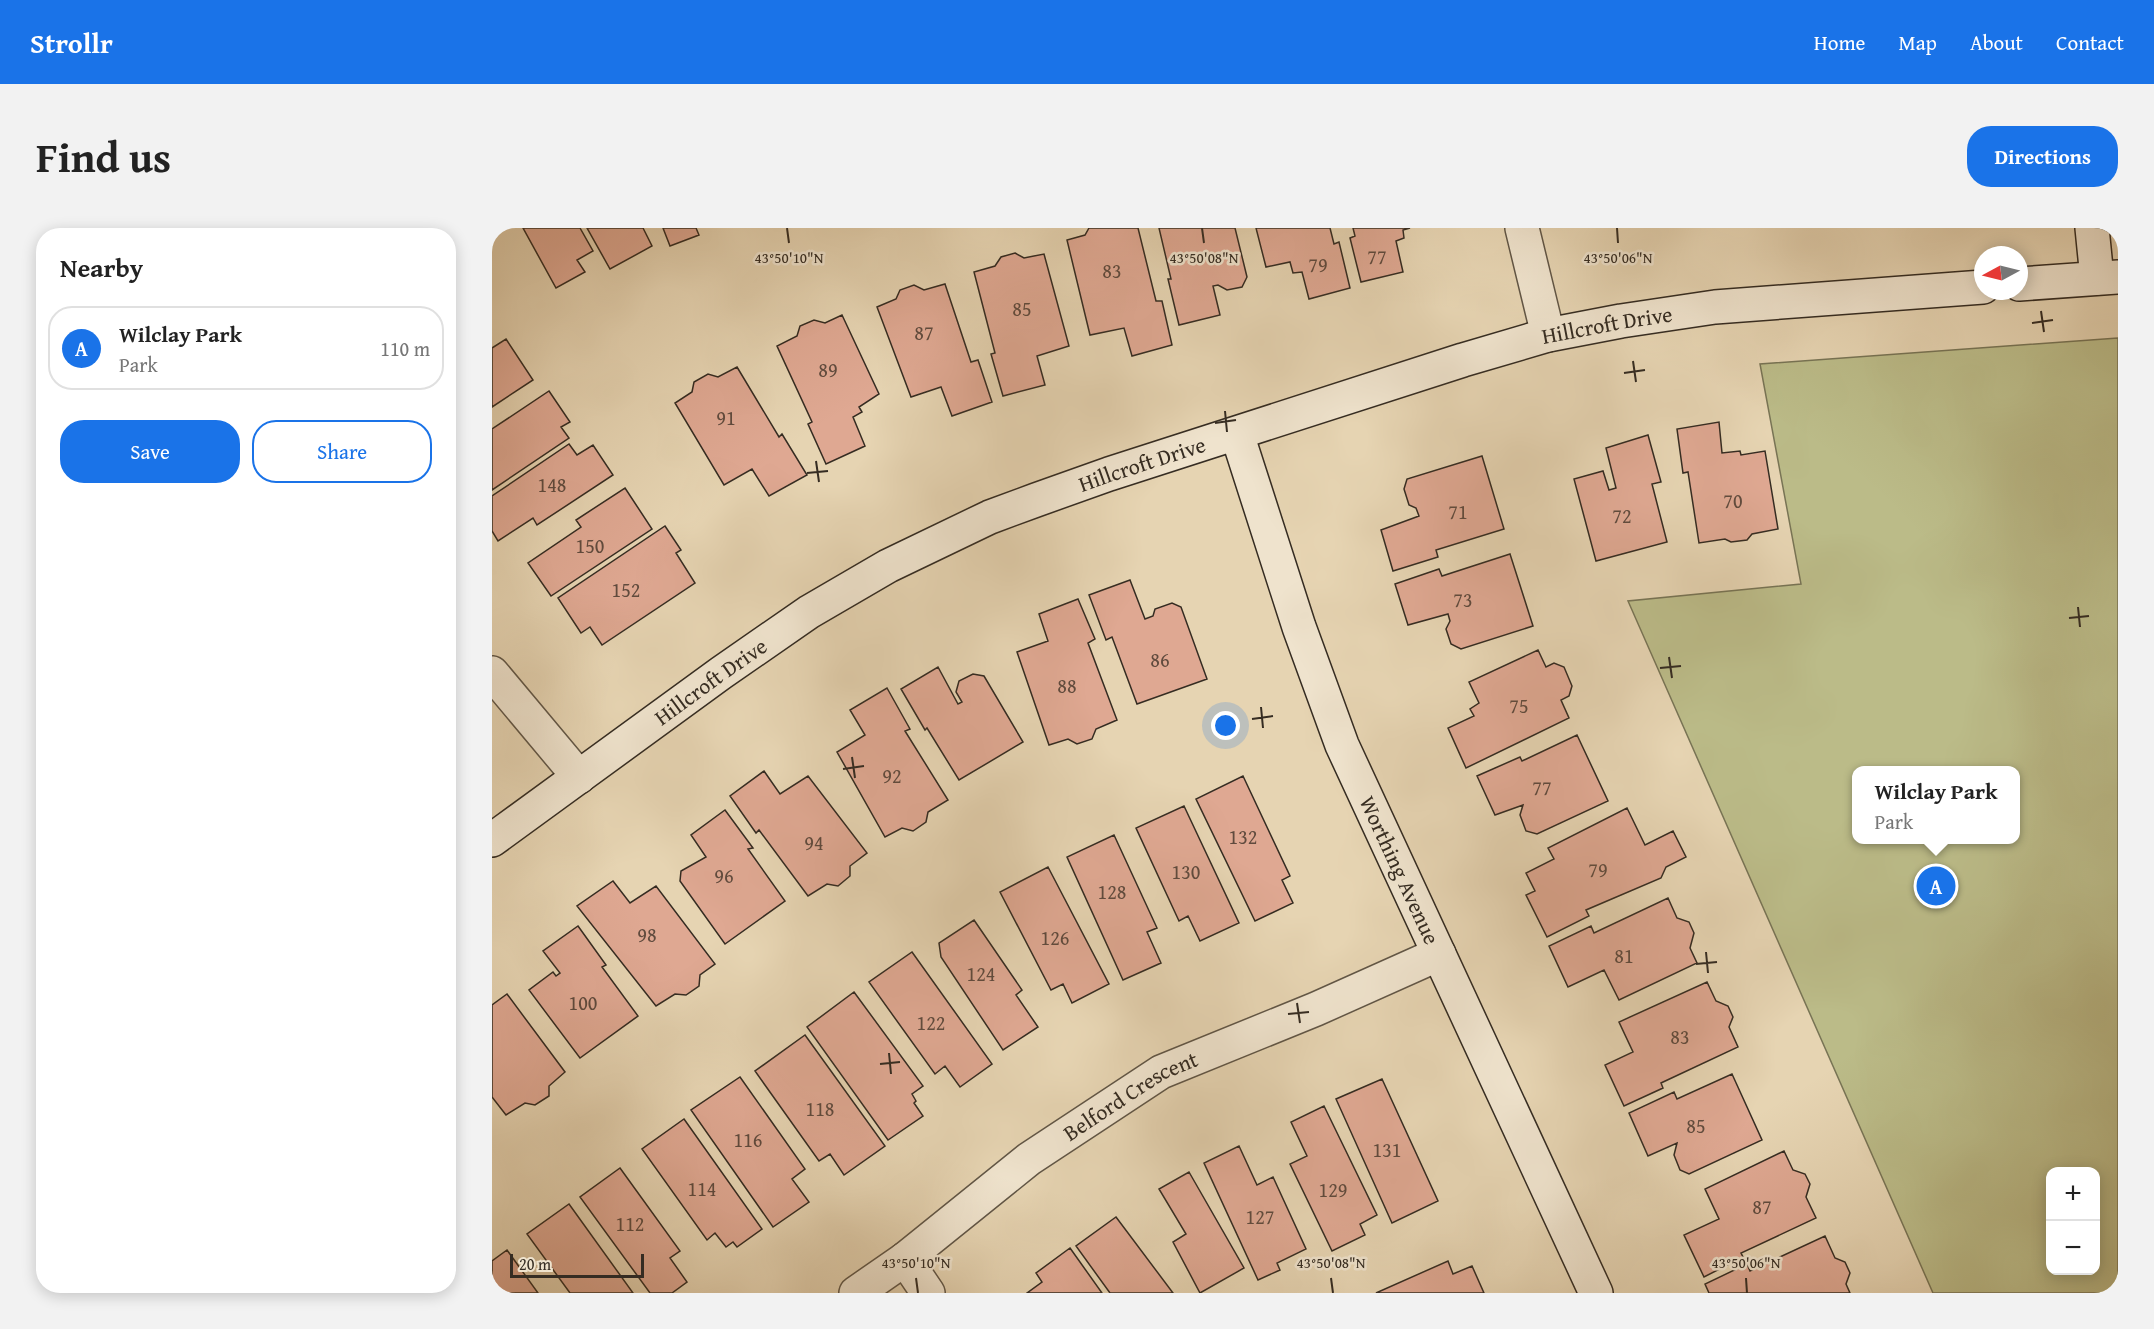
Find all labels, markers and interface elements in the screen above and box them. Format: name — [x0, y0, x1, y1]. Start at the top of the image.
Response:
text: Strollr — [30, 22, 113, 63]
text: Home — [1814, 27, 1865, 58]
text: Map — [1898, 27, 1937, 58]
text: About — [1970, 27, 2023, 58]
text: Contact — [2056, 27, 2124, 58]
text: Find us — [36, 126, 171, 187]
button: Directions — [1967, 126, 2118, 187]
house number: 77 — [1367, 242, 1387, 271]
north arrow — [1974, 246, 2028, 300]
text: 43°50'10"N — [755, 247, 824, 268]
text: 43°50'08"N — [1170, 247, 1239, 268]
text: 43°50'06"N — [1584, 247, 1653, 268]
text: Nearby — [60, 248, 143, 287]
house number: 79 — [1308, 250, 1328, 279]
house number: 83 — [1102, 256, 1122, 285]
house number: 85 — [1012, 294, 1032, 323]
street label: Hillcroft Drive — [1539, 298, 1674, 352]
text: Wilclay Park — [119, 318, 242, 350]
house number: 87 — [914, 318, 934, 347]
text: A — [75, 334, 88, 363]
text: 110 m — [380, 334, 430, 363]
text: Park — [119, 350, 158, 379]
house number: 89 — [818, 355, 838, 384]
house number: 91 — [716, 403, 736, 432]
button: Save — [60, 420, 240, 483]
button: Share — [252, 420, 432, 483]
street label: Hillcroft Drive — [1074, 428, 1209, 500]
house number: 148 — [538, 470, 566, 499]
house number: 70 — [1723, 486, 1743, 515]
house number: 71 — [1448, 497, 1468, 526]
house number: 72 — [1612, 501, 1632, 530]
house number: 150 — [576, 531, 604, 560]
house number: 152 — [612, 575, 640, 604]
house number: 73 — [1453, 585, 1473, 614]
street label: Hillcroft Drive — [647, 630, 773, 733]
house number: 86 — [1150, 645, 1170, 674]
house number: 88 — [1057, 671, 1077, 700]
house number: 75 — [1509, 691, 1529, 720]
your location — [1211, 711, 1240, 740]
house number: 92 — [882, 761, 902, 790]
popup — [1852, 766, 2020, 844]
house number: 77 — [1532, 773, 1552, 802]
text: Wilclay Park — [1874, 775, 1998, 807]
street label: Worthing Avenue — [1352, 790, 1448, 949]
text: Park — [1874, 807, 1913, 836]
house number: 132 — [1229, 822, 1257, 851]
house number: 94 — [804, 828, 824, 857]
house number: 79 — [1588, 855, 1608, 884]
house number: 130 — [1172, 857, 1200, 886]
house number: 96 — [714, 861, 734, 890]
pin: A — [1916, 864, 1956, 908]
house number: 128 — [1098, 877, 1126, 906]
house number: 98 — [637, 920, 657, 949]
house number: 126 — [1041, 923, 1069, 952]
house number: 81 — [1614, 941, 1634, 970]
house number: 124 — [967, 959, 995, 988]
house number: 100 — [569, 988, 597, 1017]
house number: 122 — [917, 1008, 945, 1037]
house number: 83 — [1670, 1022, 1690, 1051]
street label: Belford Crescent — [1057, 1043, 1203, 1148]
house number: 118 — [806, 1094, 834, 1123]
house number: 85 — [1686, 1111, 1706, 1140]
house number: 116 — [734, 1125, 762, 1154]
house number: 131 — [1373, 1135, 1401, 1164]
map controls — [2046, 1167, 2100, 1275]
button: + — [2046, 1167, 2100, 1221]
house number: 114 — [688, 1174, 716, 1203]
house number: 129 — [1319, 1175, 1347, 1204]
house number: 87 — [1752, 1192, 1772, 1221]
house number: 127 — [1246, 1202, 1274, 1231]
house number: 112 — [616, 1209, 644, 1238]
button: − — [2046, 1221, 2100, 1275]
scale bar — [510, 1251, 644, 1278]
text: 20 m — [519, 1252, 551, 1276]
text: 43°50'10"N — [882, 1252, 951, 1273]
text: 43°50'08"N — [1297, 1252, 1366, 1273]
text: 43°50'06"N — [1712, 1252, 1781, 1273]

